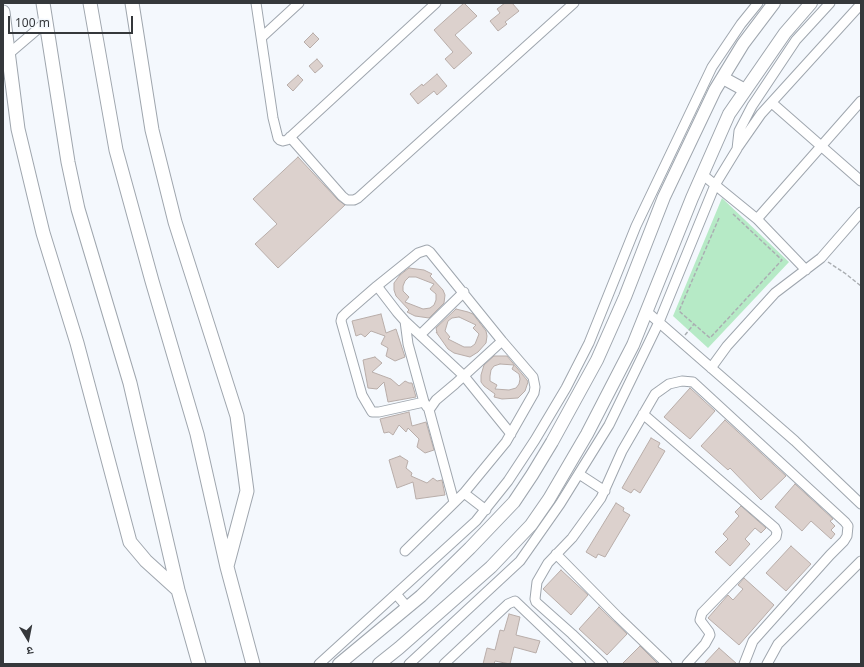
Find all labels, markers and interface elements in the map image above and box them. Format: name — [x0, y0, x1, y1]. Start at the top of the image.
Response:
scale bar — [10, 8, 135, 34]
text: 100 m — [15, 14, 50, 31]
north arrow — [8, 619, 48, 659]
text: उ — [26, 643, 35, 659]

